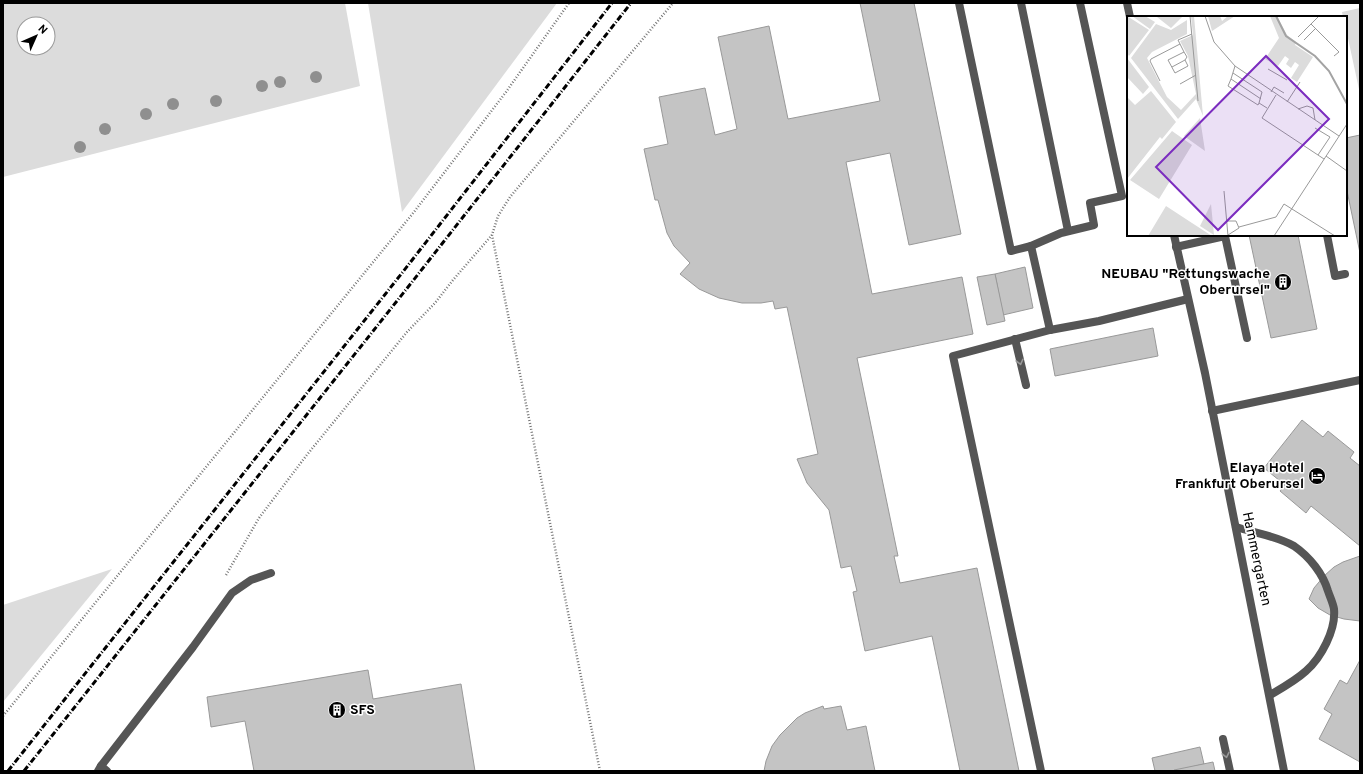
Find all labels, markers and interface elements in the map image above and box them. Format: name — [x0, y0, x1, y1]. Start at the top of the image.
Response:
north arrow — [16, 16, 56, 56]
inset map — [1127, 16, 1347, 236]
text: N — [35, 22, 50, 37]
place label: NEUBAU "Rettungswache Oberursel" — [1101, 266, 1270, 299]
building icon: NEUBAU "Rettungswache Oberursel" — [1273, 272, 1293, 292]
one-way arrow — [1016, 359, 1024, 365]
place label: Elaya Hotel Frankfurt Oberursel — [1175, 460, 1304, 493]
hotel icon: Elaya Hotel Frankfurt Oberursel — [1307, 466, 1327, 486]
street label: Hammergarten — [1238, 510, 1274, 608]
building icon: SFS — [327, 700, 347, 720]
place label: SFS — [350, 702, 375, 719]
one-way arrow — [1222, 752, 1230, 758]

